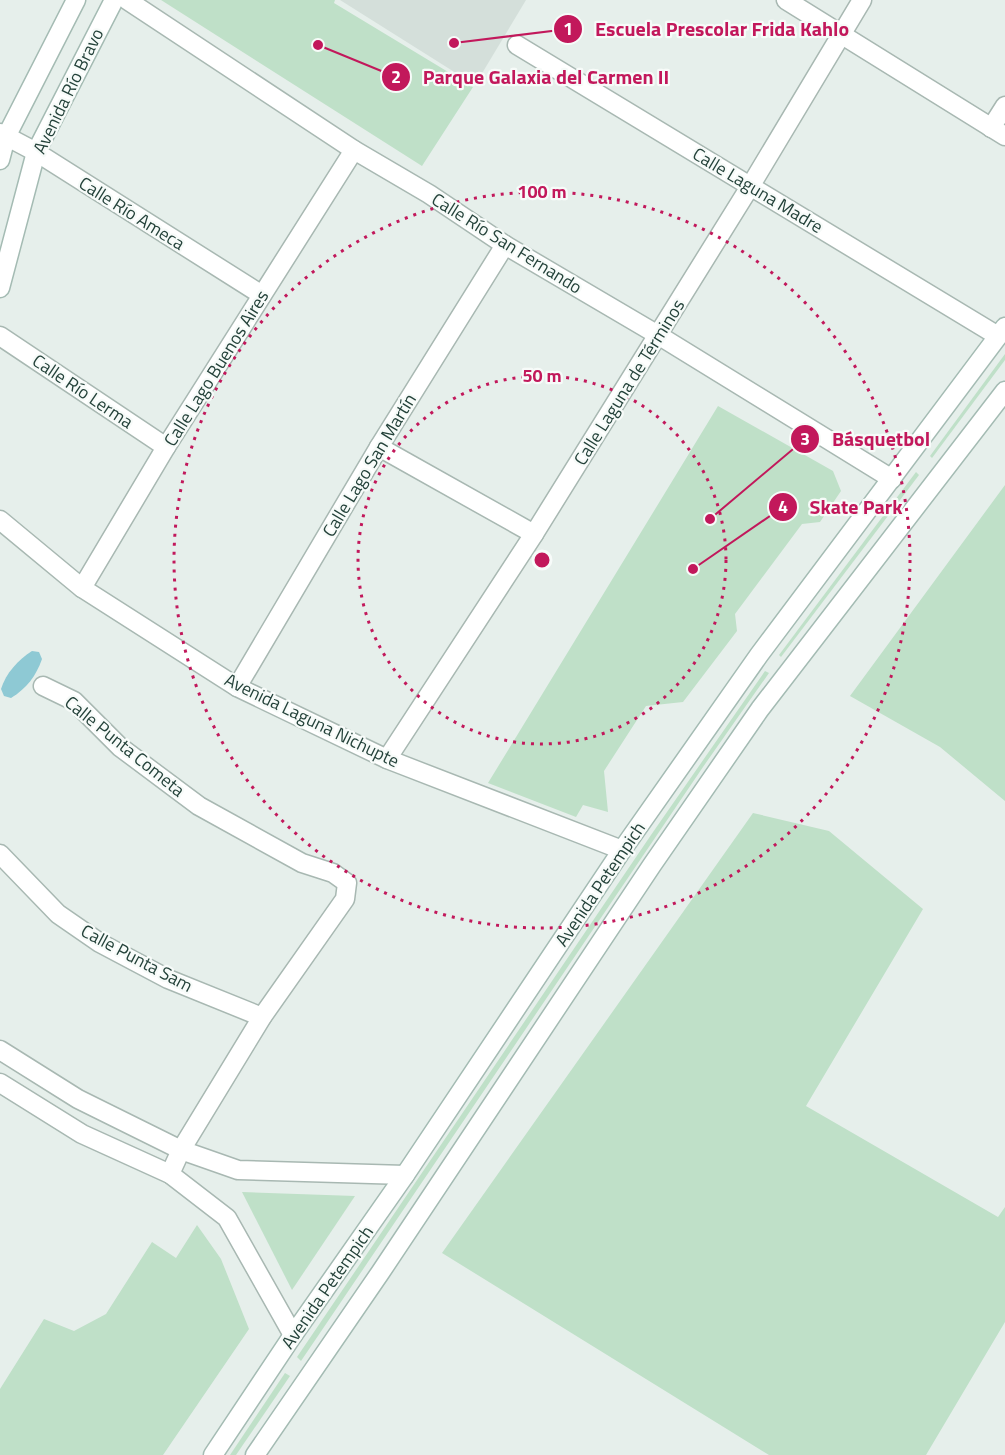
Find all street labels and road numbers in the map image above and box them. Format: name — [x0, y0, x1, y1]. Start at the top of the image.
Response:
street label: Avenida Río Bravo — [26, 24, 110, 158]
street label: Calle Laguna Madre — [688, 140, 828, 240]
street label: Calle Río Ameca — [74, 170, 190, 256]
street label: Calle Río San Fernando — [427, 186, 587, 300]
street label: Calle Lago Buenos Aires — [157, 285, 275, 451]
street label: Calle Laguna de Términos — [567, 294, 691, 470]
street label: Calle Río Lerma — [27, 347, 139, 435]
street label: Calle Lago San Martín — [315, 388, 423, 542]
street label: Avenida Laguna Nichupte — [220, 666, 404, 774]
street label: Calle Punta Cometa — [59, 689, 191, 803]
street label: Avenida Petempich — [548, 816, 652, 952]
street label: Calle Punta Sam — [76, 917, 198, 999]
street label: Avenida Petempich — [274, 1220, 380, 1354]

